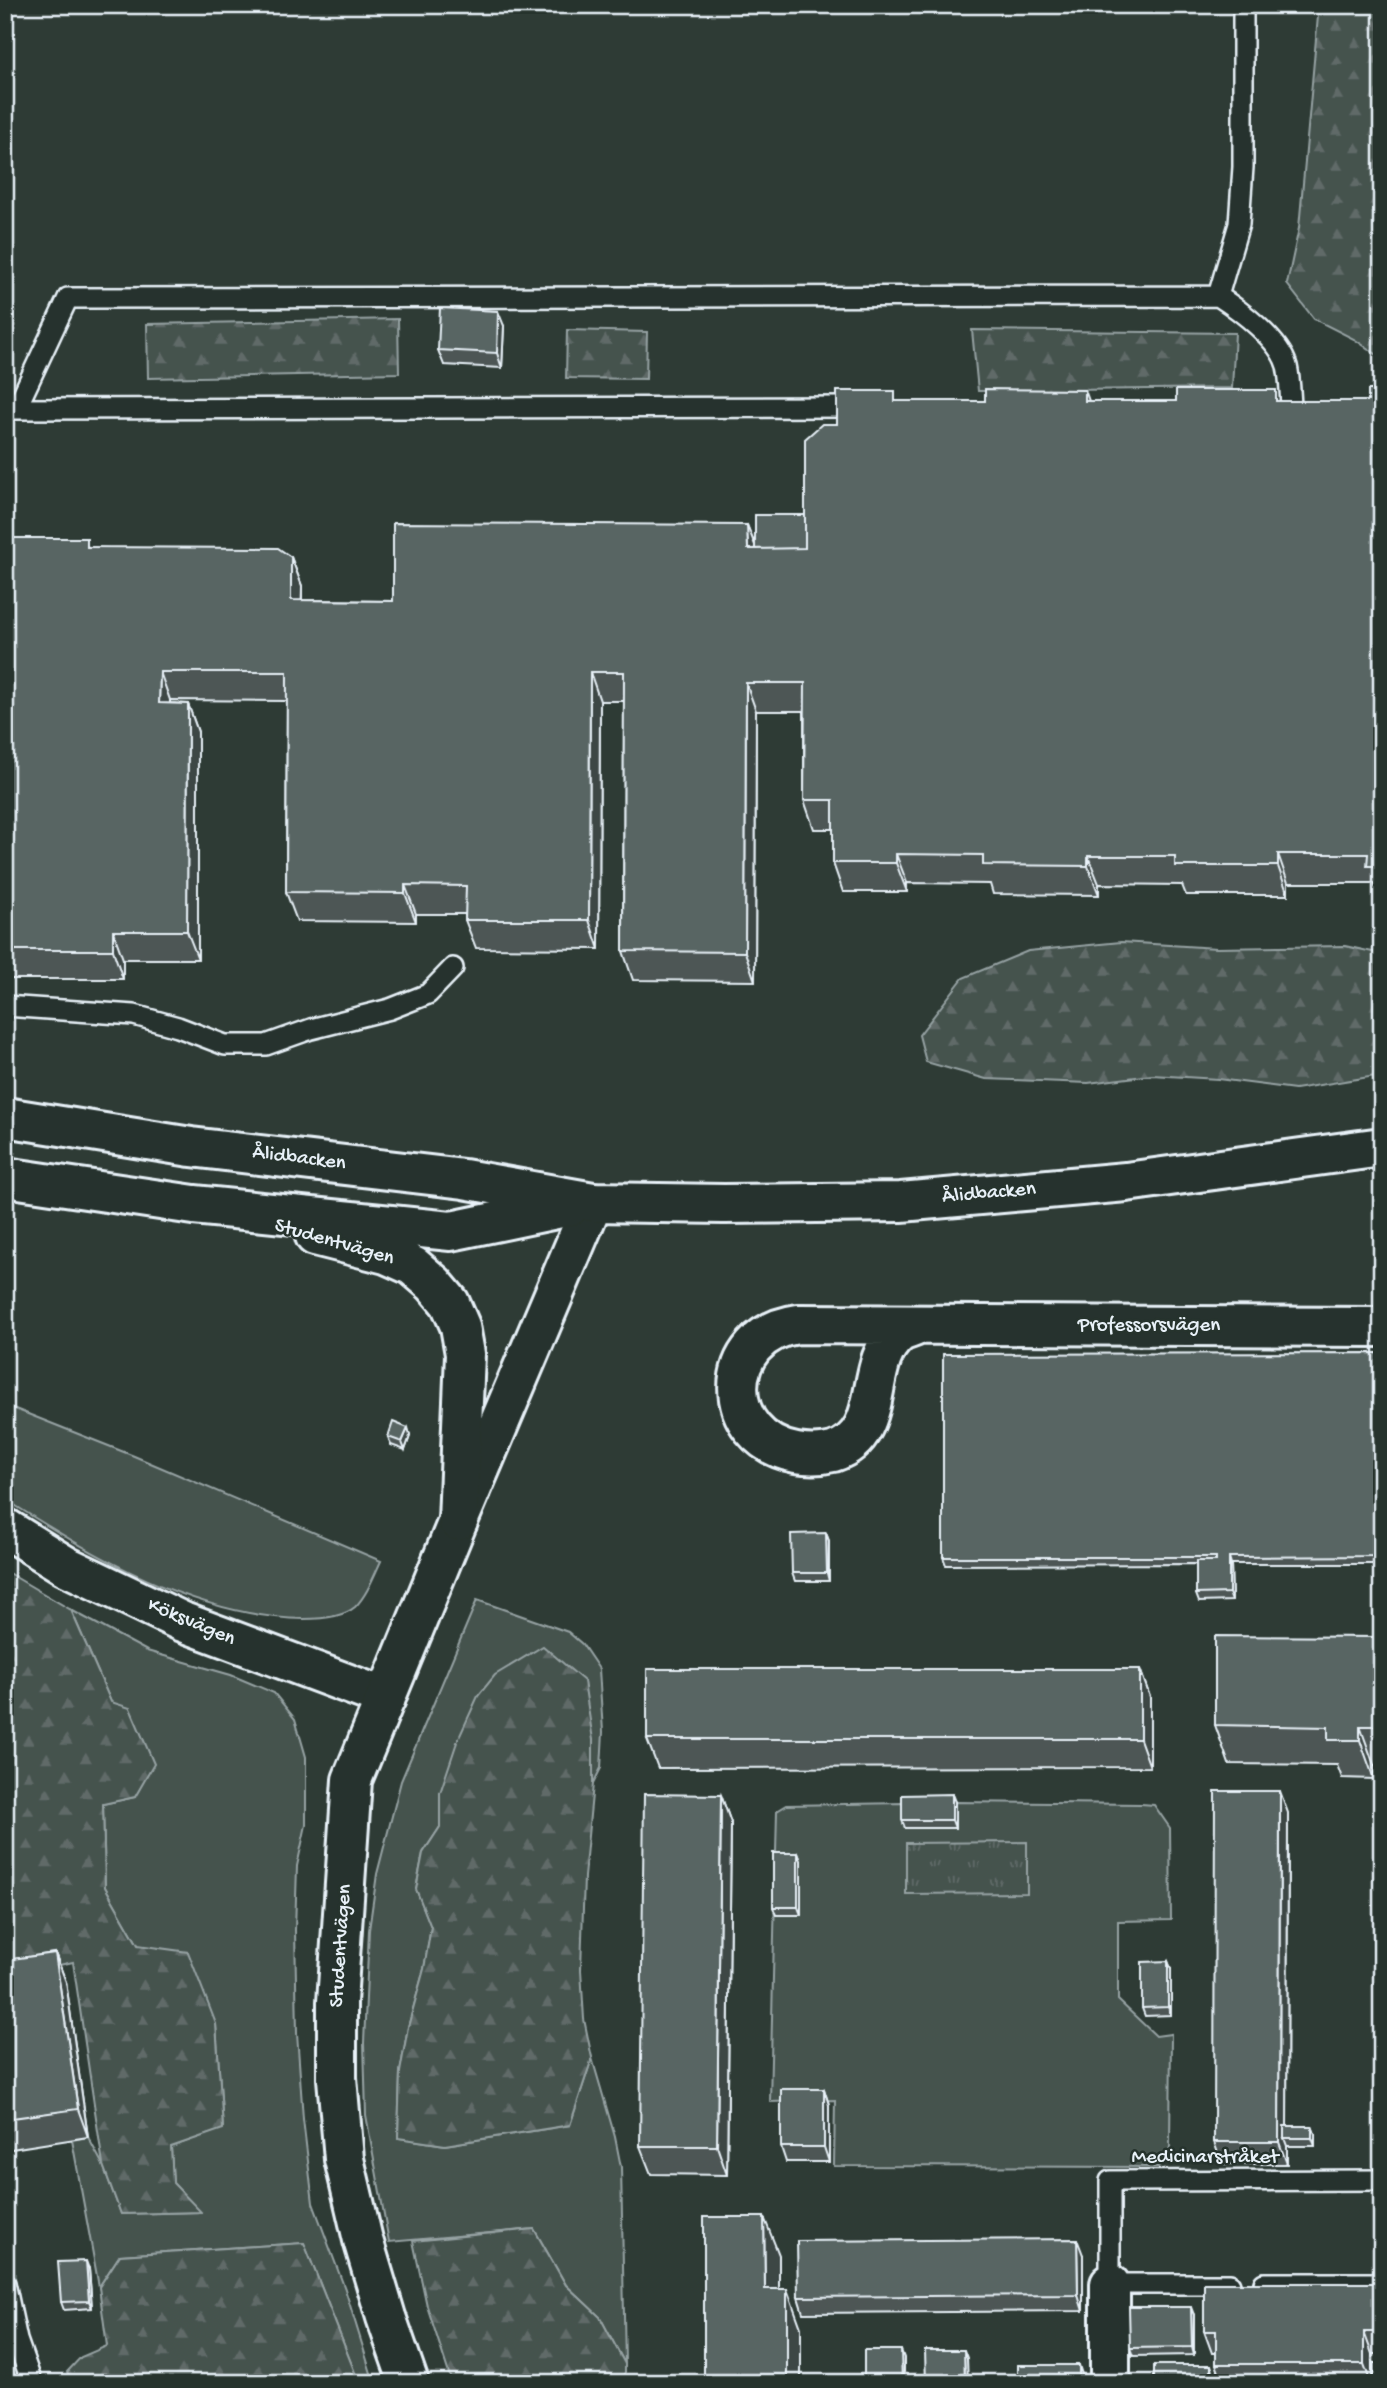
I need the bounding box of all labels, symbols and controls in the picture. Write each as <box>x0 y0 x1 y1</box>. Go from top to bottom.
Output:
street label: Ålidbacken <box>251 1139 347 1177</box>
street label: Ålidbacken <box>941 1175 1037 1211</box>
street label: Studentvägen <box>271 1214 397 1272</box>
street label: Professorsvägen <box>1077 1314 1220 1339</box>
street label: Köksvägen <box>143 1593 239 1653</box>
street label: Studentvägen <box>325 1883 359 2008</box>
street label: Medicinarstråket <box>1131 2146 1281 2171</box>

